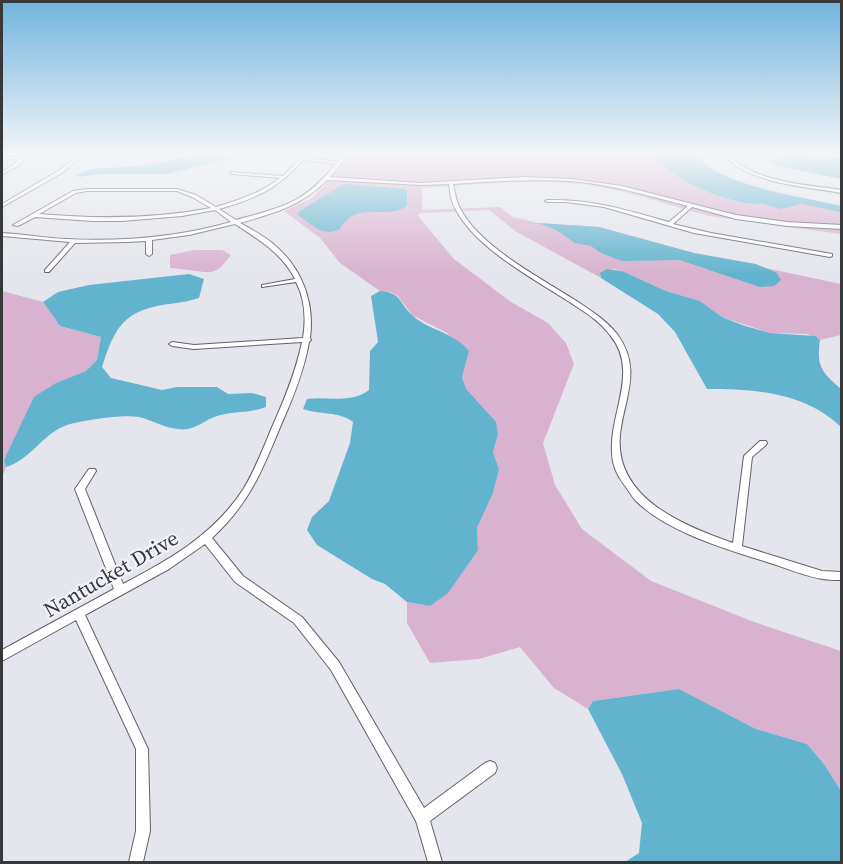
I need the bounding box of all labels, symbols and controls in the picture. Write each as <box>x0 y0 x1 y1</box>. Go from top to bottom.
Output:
street label: Nantucket Drive <box>38 523 184 624</box>

